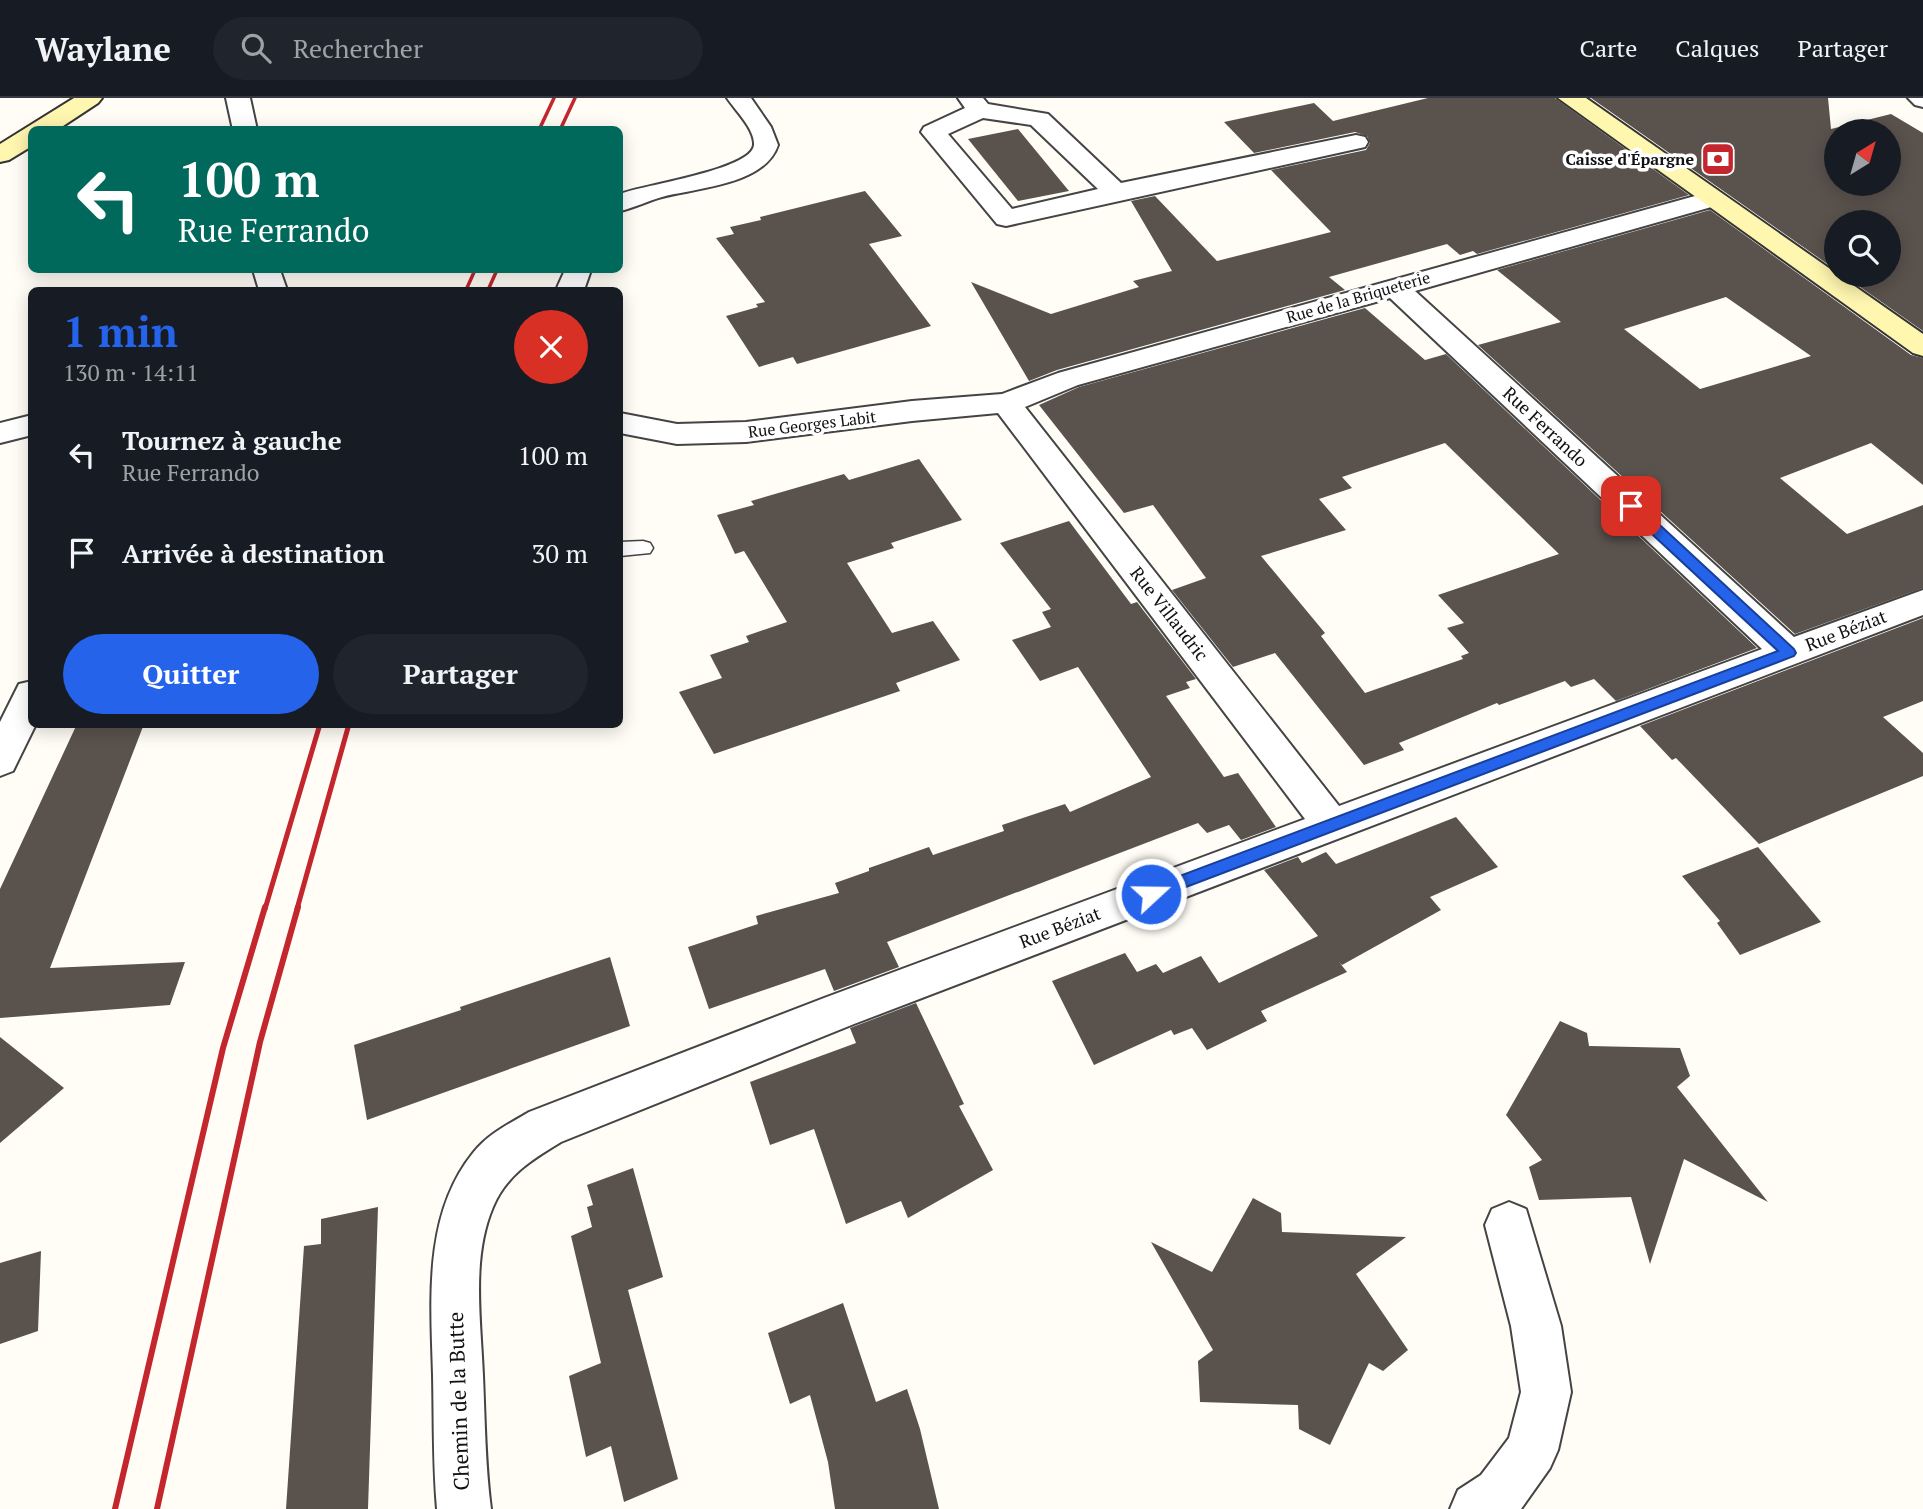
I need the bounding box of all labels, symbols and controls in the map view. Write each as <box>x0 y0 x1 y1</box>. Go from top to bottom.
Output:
search box <box>213 17 703 80</box>
text: Waylane <box>35 27 171 70</box>
icon: search <box>237 29 275 67</box>
text: Rechercher <box>293 31 423 65</box>
text: Carte <box>1579 32 1637 64</box>
text: Calques <box>1675 32 1759 64</box>
text: Partager <box>1797 32 1888 64</box>
north arrow <box>1824 119 1900 196</box>
map controls <box>1824 119 1901 287</box>
bank icon: Caisse d'Épargne <box>1699 140 1737 178</box>
text: 100 m <box>178 146 320 211</box>
place label: Caisse d'Épargne <box>1565 148 1694 170</box>
icon: left <box>63 154 154 245</box>
text: Rue Ferrando <box>178 209 369 251</box>
button: search <box>1824 210 1901 287</box>
street label: Rue de la Briqueterie <box>1283 266 1433 328</box>
text: 1 min <box>63 303 178 359</box>
button: close <box>514 310 588 384</box>
text: 130 m · 14:11 <box>63 357 198 388</box>
street label: Rue Ferrando <box>1498 381 1593 472</box>
street label: Rue Georges Labit <box>747 405 877 443</box>
text: Tournez à gauche <box>122 423 342 457</box>
icon: left <box>63 436 101 474</box>
text: 100 m <box>518 438 588 472</box>
text: Rue Ferrando <box>122 457 260 488</box>
pin <box>1601 476 1661 536</box>
icon: arrive <box>1612 487 1650 525</box>
icon: arrive <box>63 534 101 572</box>
text: Arrivée à destination <box>122 536 385 570</box>
text: 30 m <box>532 536 588 570</box>
street label: Rue Villaudric <box>1125 561 1214 665</box>
street label: Rue Béziat <box>1802 603 1890 657</box>
button: Quitter <box>63 634 319 714</box>
button: Partager <box>333 634 588 714</box>
position arrow <box>1114 857 1188 931</box>
street label: Rue Béziat <box>1016 900 1104 954</box>
street label: Chemin de la Butte <box>441 1311 475 1491</box>

